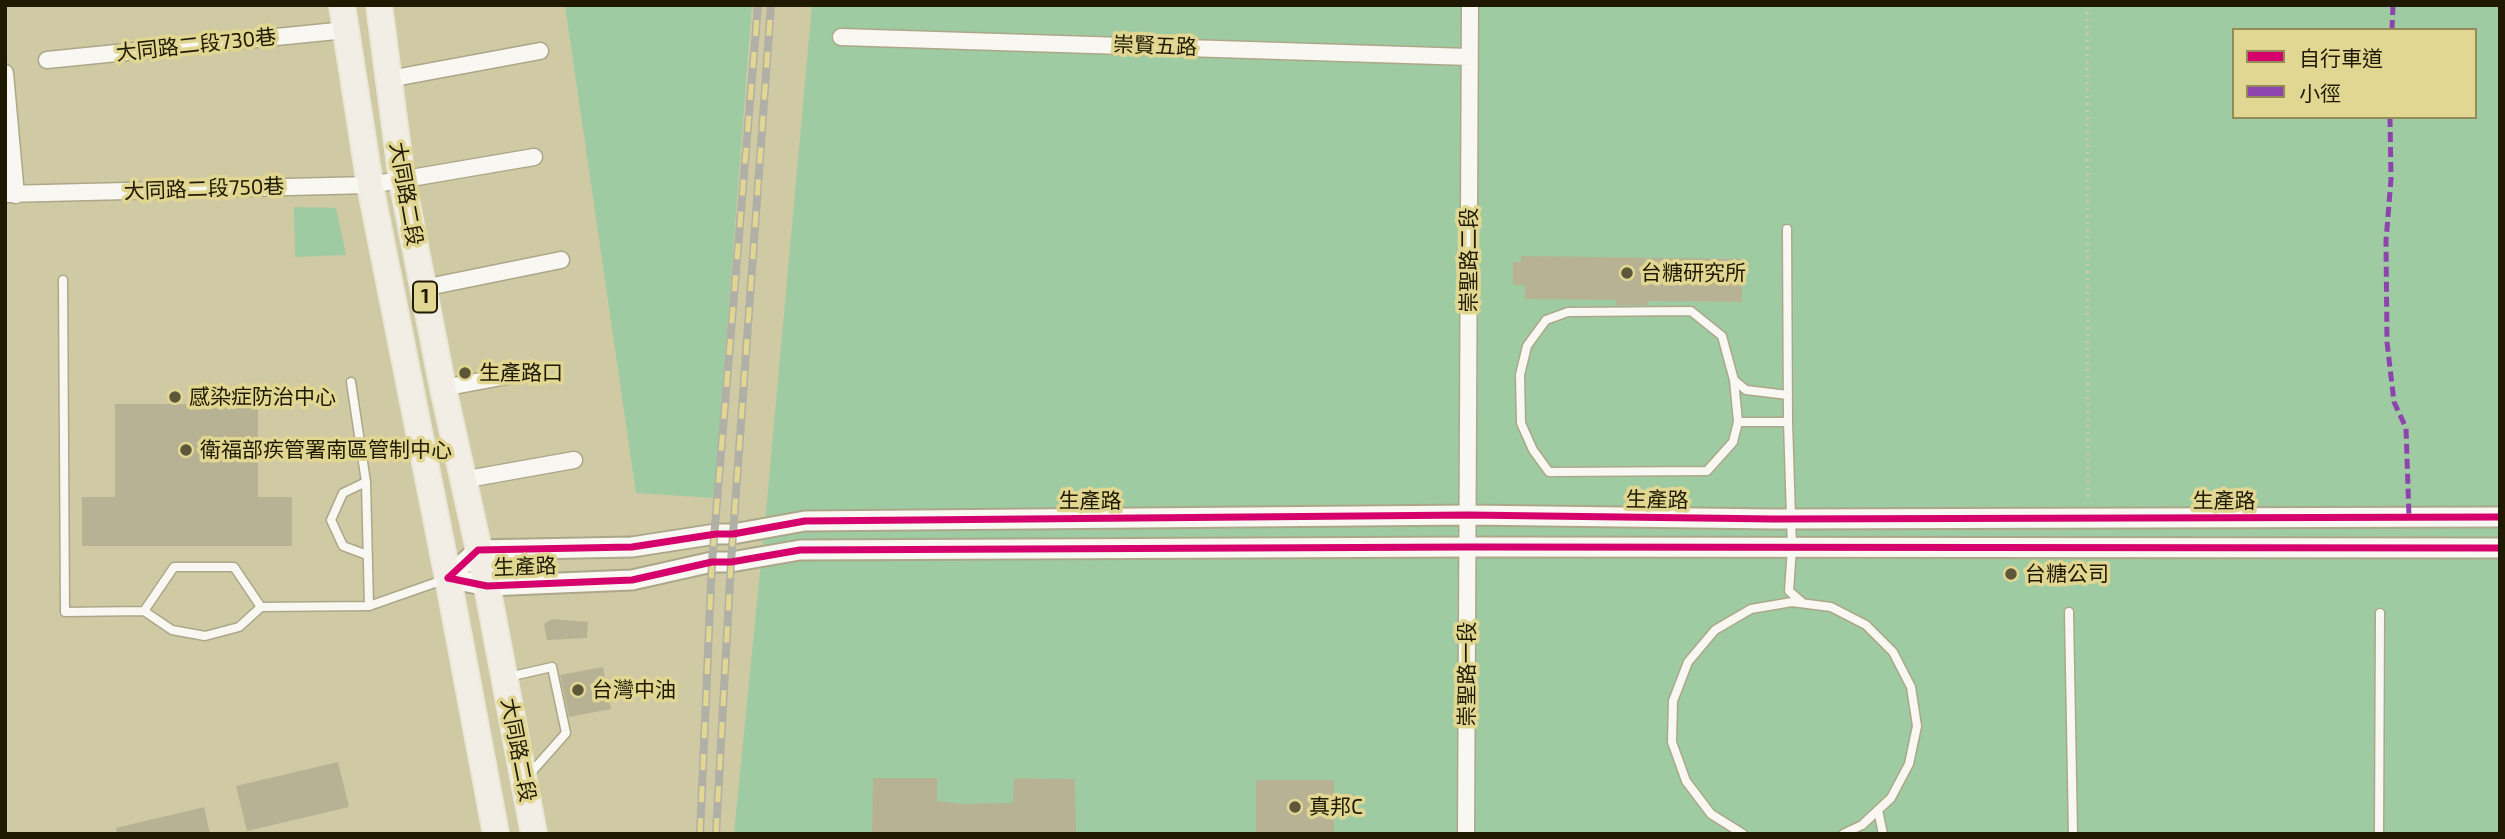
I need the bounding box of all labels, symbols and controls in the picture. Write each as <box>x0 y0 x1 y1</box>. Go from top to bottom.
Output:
street label: 大同路二段730巷 <box>115 24 277 66</box>
legend <box>2232 28 2477 119</box>
street label: 崇賢五路 <box>1113 32 1197 60</box>
text: 自行車道 <box>2299 45 2383 70</box>
text: 小徑 <box>2299 80 2341 105</box>
street label: 大同路二段 <box>384 140 428 248</box>
street label: 大同路二段750巷 <box>123 174 285 204</box>
street label: 崇聖路二段 <box>1456 208 1482 312</box>
place label: 台糖研究所 <box>1641 260 1746 286</box>
marker: 台糖研究所 <box>1619 265 1635 281</box>
road number: 1 <box>413 282 437 312</box>
place label: 生產路口 <box>479 360 563 386</box>
marker: 生產路口 <box>457 365 473 381</box>
place label: 感染症防治中心 <box>189 384 336 410</box>
marker: 感染症防治中心 <box>167 389 183 405</box>
place label: 衛福部疾管署南區管制中心 <box>200 437 452 463</box>
marker: 衛福部疾管署南區管制中心 <box>178 442 194 458</box>
street label: 生產路 <box>1625 487 1689 513</box>
street label: 生產路 <box>1059 488 1121 514</box>
street label: 生產路 <box>2193 488 2255 514</box>
street label: 生產路 <box>493 553 557 581</box>
place label: 台糖公司 <box>2025 561 2109 587</box>
marker: 台糖公司 <box>2003 566 2019 582</box>
street label: 崇聖路一段 <box>1454 622 1480 726</box>
place label: 台灣中油 <box>592 677 676 703</box>
marker: 台灣中油 <box>570 682 586 698</box>
street label: 大同路二段 <box>496 696 540 804</box>
place label: 真邦C <box>1309 794 1363 820</box>
marker: 真邦C <box>1287 799 1303 815</box>

